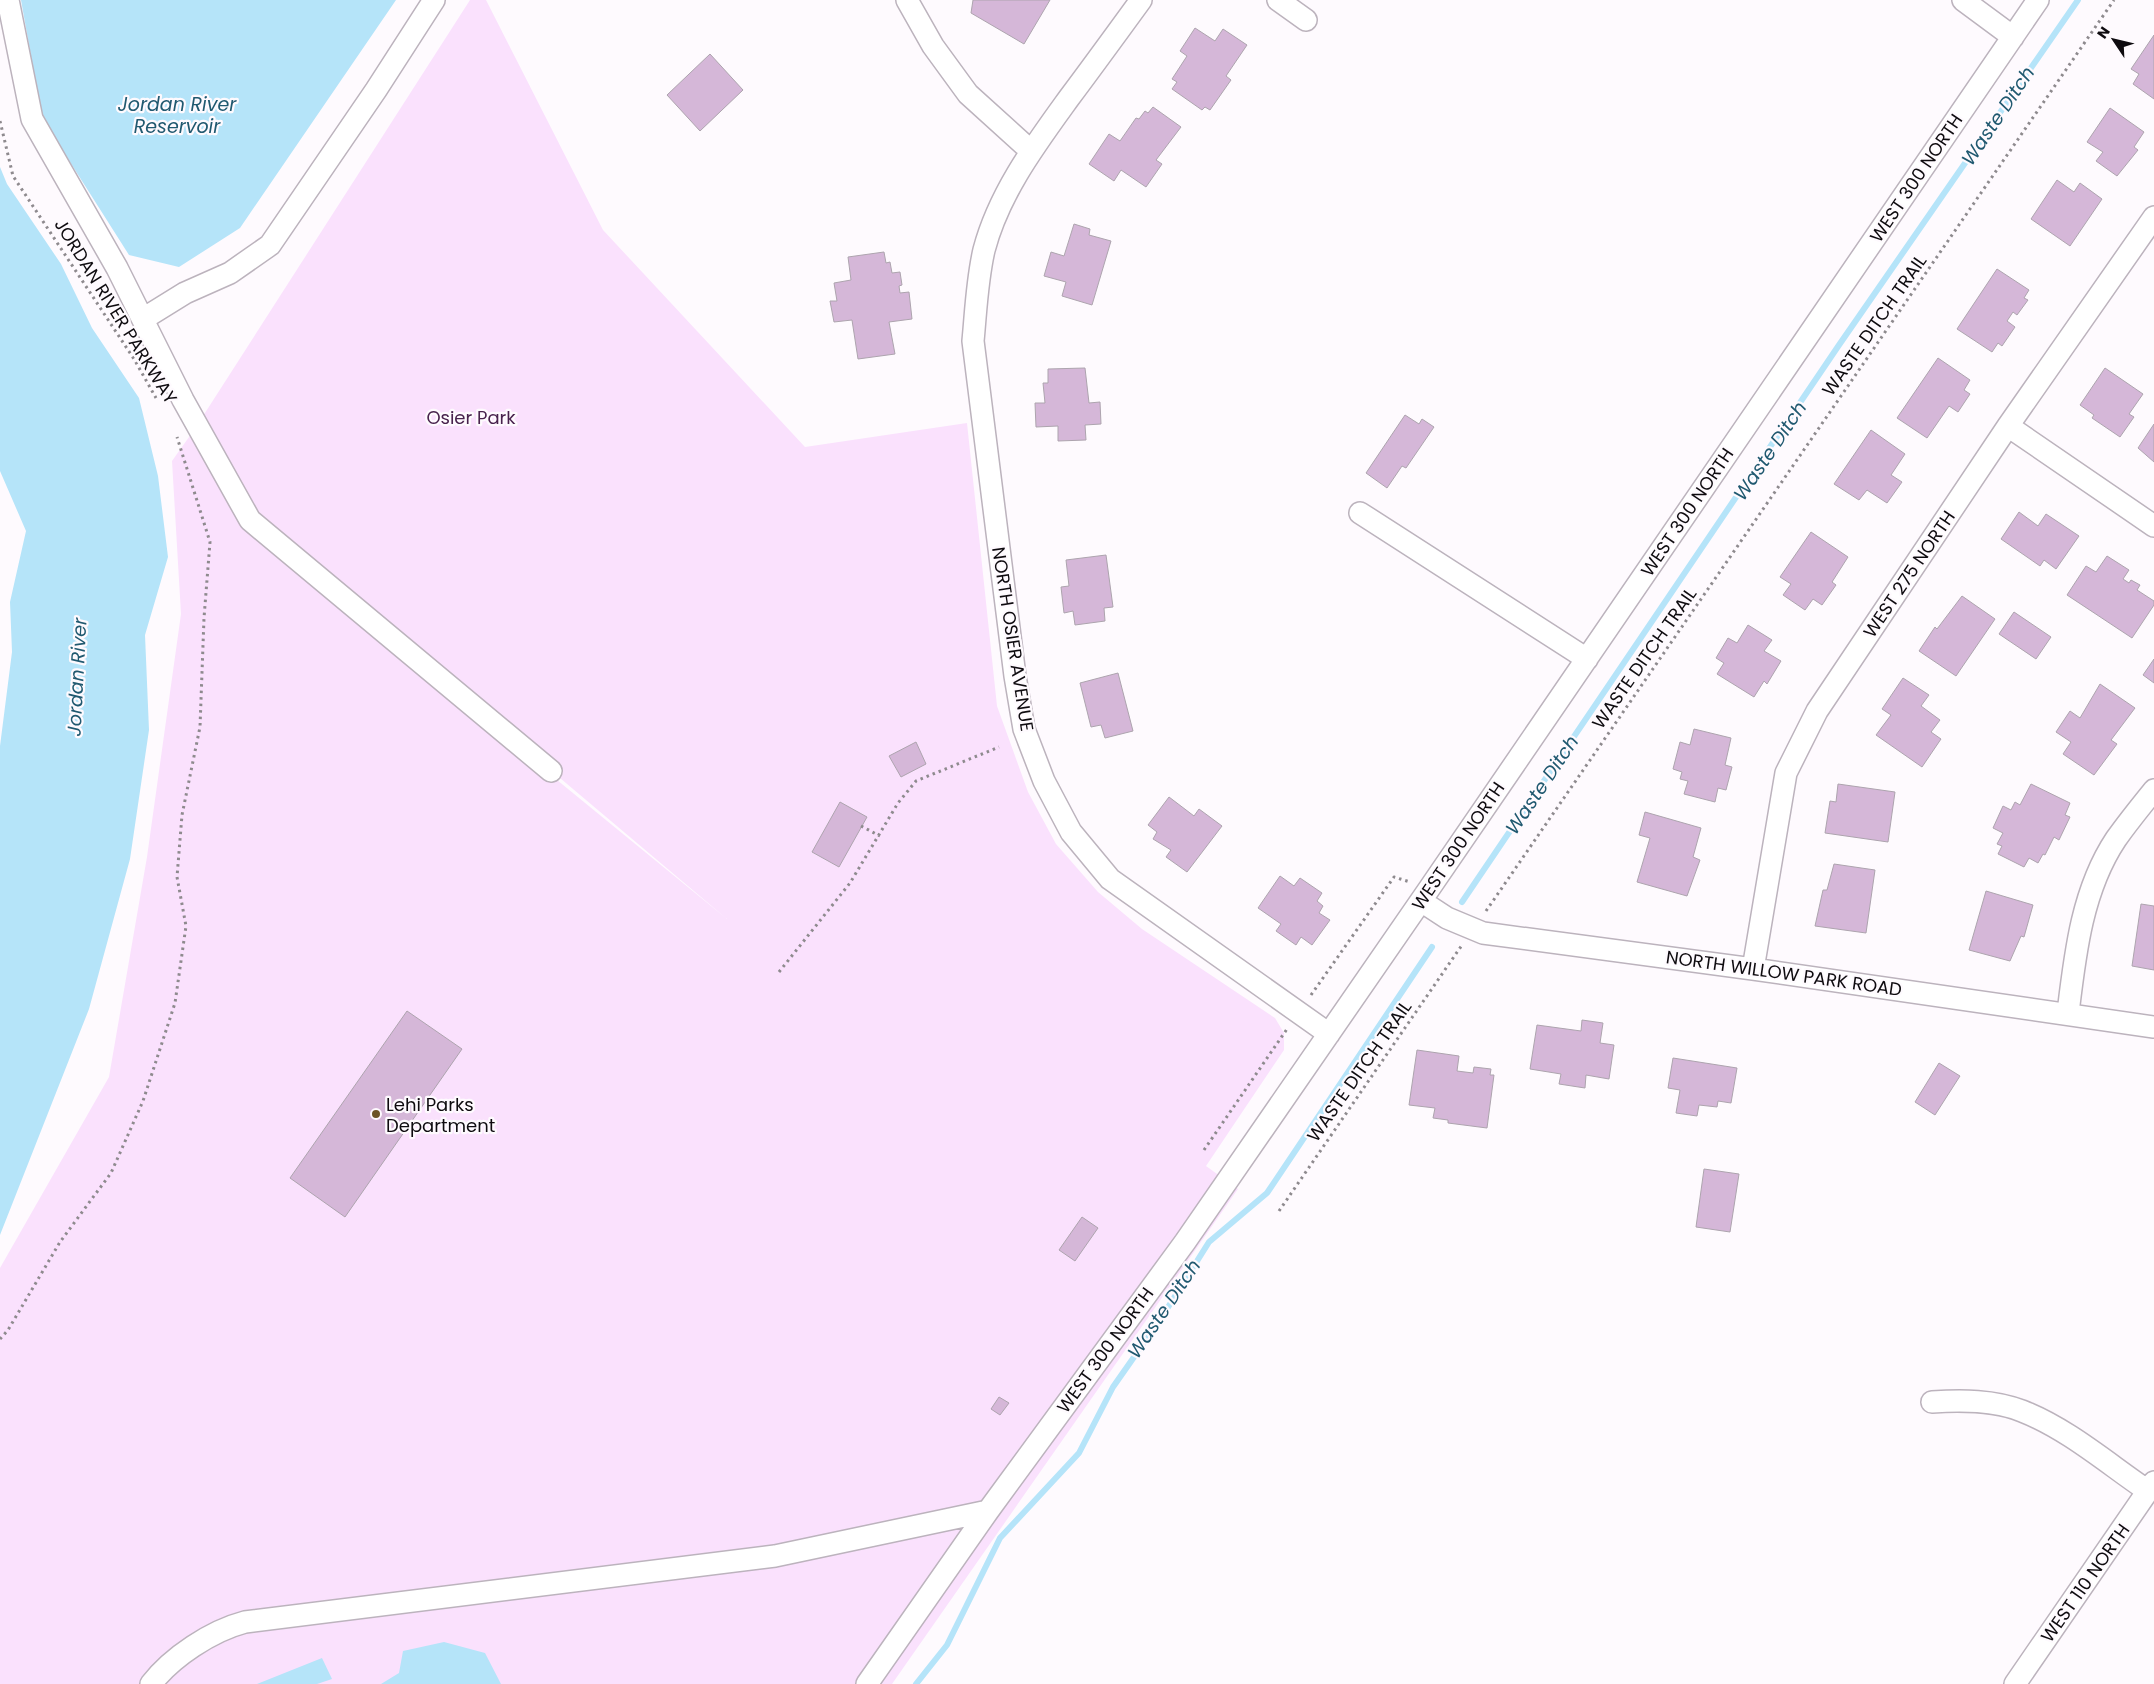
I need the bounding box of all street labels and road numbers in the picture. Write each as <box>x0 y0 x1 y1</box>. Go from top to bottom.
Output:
street label: WEST 300 NORTH <box>1864 109 1968 247</box>
street label: JORDAN RIVER PARKWAY <box>49 214 184 409</box>
street label: WASTE DITCH TRAIL <box>1816 249 1932 401</box>
street label: WEST 300 NORTH <box>1635 443 1739 581</box>
street label: WEST 275 NORTH <box>1857 506 1961 642</box>
street label: NORTH OSIER AVENUE <box>986 545 1040 733</box>
street label: WASTE DITCH TRAIL <box>1586 582 1702 734</box>
street label: WEST 300 NORTH <box>1406 777 1510 915</box>
street label: NORTH WILLOW PARK ROAD <box>1664 944 1904 1002</box>
street label: WASTE DITCH TRAIL <box>1301 995 1417 1147</box>
street label: WEST 300 NORTH <box>1051 1282 1159 1418</box>
street label: WEST 110 NORTH <box>2035 1519 2135 1647</box>

